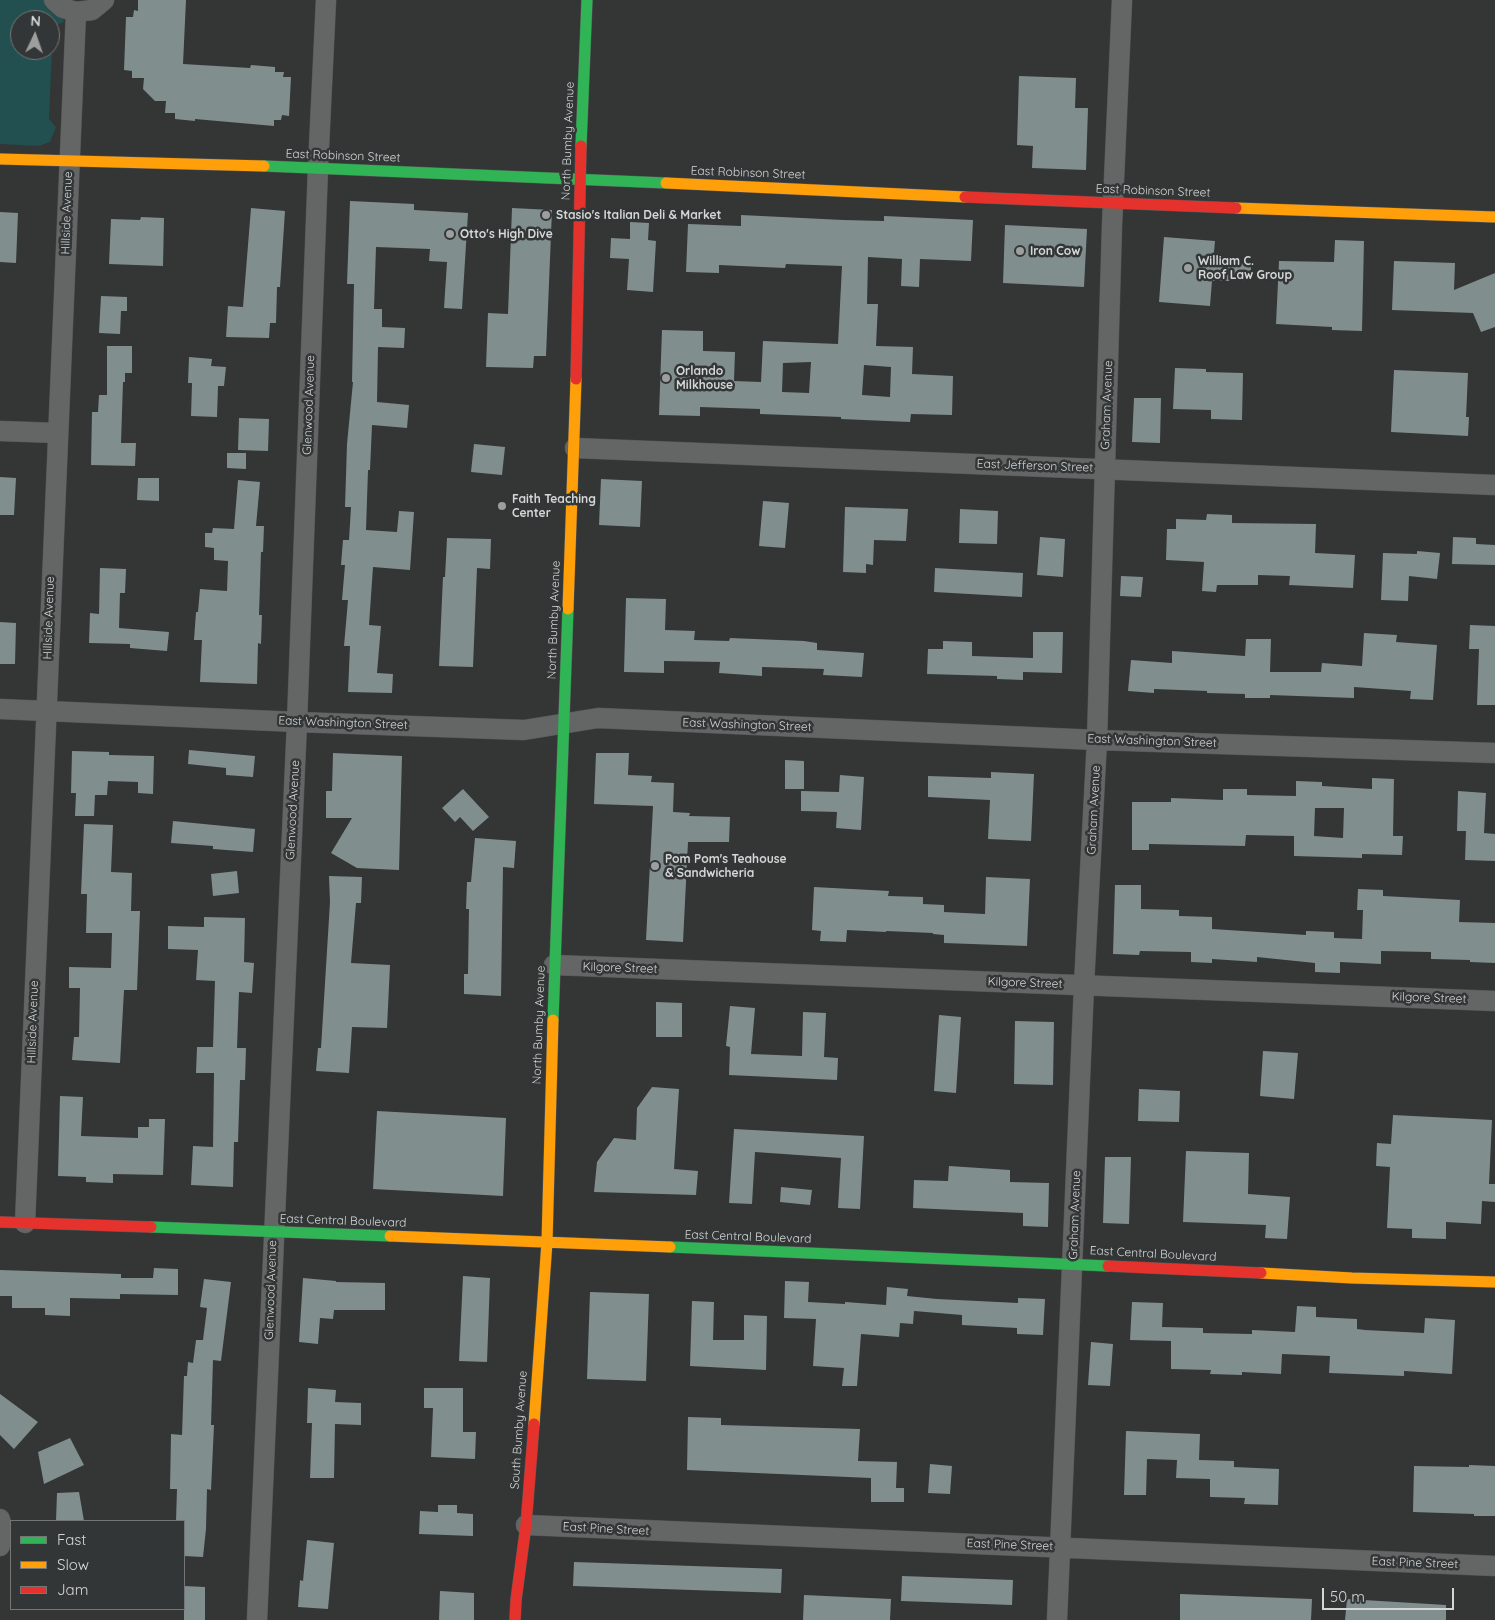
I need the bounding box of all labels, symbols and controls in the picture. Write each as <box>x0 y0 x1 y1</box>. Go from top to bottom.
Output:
north arrow <box>10 10 60 60</box>
text: N <box>30 12 41 30</box>
street label: North Bumby Avenue <box>559 81 577 201</box>
street label: East Robinson Street <box>285 147 401 165</box>
street label: East Robinson Street <box>690 164 806 182</box>
street label: Hillside Avenue <box>58 171 76 255</box>
street label: East Robinson Street <box>1095 182 1211 200</box>
place label: Stasio's Italian Deli & Market <box>556 208 721 222</box>
marker: Stasio's Italian Deli & Market <box>540 209 552 221</box>
place label: Otto's High Dive <box>460 227 553 241</box>
marker: Otto's High Dive <box>444 228 456 240</box>
place label: Iron Cow <box>1030 244 1080 258</box>
marker: Iron Cow <box>1014 245 1026 257</box>
place label: William C. Roof Law Group <box>1198 254 1292 282</box>
marker: William C. Roof Law Group <box>1182 262 1194 274</box>
street label: Glenwood Avenue <box>300 355 318 455</box>
street label: Graham Avenue <box>1098 360 1116 450</box>
place label: Orlando Milkhouse <box>676 364 733 392</box>
marker: Orlando Milkhouse <box>660 372 672 384</box>
street label: East Jefferson Street <box>976 457 1094 475</box>
place label: Faith Teaching Center <box>512 492 596 520</box>
marker: Faith Teaching Center <box>496 500 508 512</box>
street label: North Bumby Avenue <box>545 560 563 680</box>
street label: Hillside Avenue <box>40 576 58 660</box>
street label: East Washington Street <box>278 714 408 732</box>
street label: East Washington Street <box>682 716 812 734</box>
street label: East Washington Street <box>1087 732 1217 750</box>
street label: Glenwood Avenue <box>283 760 303 860</box>
street label: Graham Avenue <box>1084 765 1104 855</box>
place label: Pom Pom's Teahouse & Sandwicheria <box>665 852 787 880</box>
marker: Pom Pom's Teahouse & Sandwicheria <box>649 860 661 872</box>
street label: Kilgore Street <box>582 959 658 977</box>
street label: North Bumby Avenue <box>530 965 548 1085</box>
street label: Kilgore Street <box>987 974 1063 992</box>
street label: Hillside Avenue <box>24 980 42 1064</box>
street label: Kilgore Street <box>1391 989 1467 1007</box>
street label: Graham Avenue <box>1066 1170 1084 1260</box>
street label: East Central Boulevard <box>279 1212 407 1230</box>
street label: East Central Boulevard <box>684 1228 812 1246</box>
street label: Glenwood Avenue <box>262 1240 280 1340</box>
street label: East Central Boulevard <box>1089 1243 1217 1265</box>
street label: South Bumby Avenue <box>508 1370 530 1490</box>
legend <box>10 1520 185 1610</box>
street label: East Pine Street <box>562 1520 650 1538</box>
text: Fast <box>57 1530 86 1549</box>
street label: East Pine Street <box>966 1536 1054 1554</box>
street label: East Pine Street <box>1371 1554 1459 1572</box>
text: Slow <box>57 1555 89 1574</box>
scale bar <box>1325 1578 1458 1610</box>
text: Jam <box>57 1580 88 1599</box>
text: 50 m <box>1330 1587 1365 1606</box>

